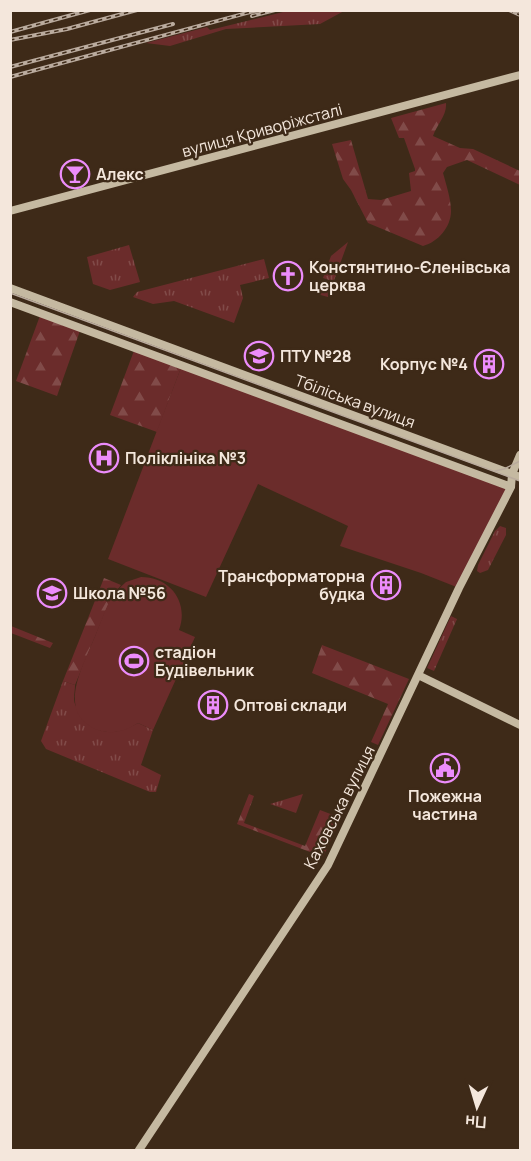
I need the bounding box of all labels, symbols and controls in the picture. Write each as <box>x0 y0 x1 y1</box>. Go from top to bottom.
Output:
street label: вулиця Криворіжсталі <box>179 98 345 162</box>
bar icon: Алекс <box>59 158 91 190</box>
place label: Алекс <box>96 163 144 185</box>
place label: Констянтино-Єленівська церква <box>309 256 511 296</box>
church icon: Констянтино-Єленівська церква <box>272 260 304 292</box>
school or university icon: ПТУ №28 <box>243 340 275 372</box>
place label: ПТУ №28 <box>280 345 351 367</box>
building icon: Корпус №4 <box>473 348 505 380</box>
place label: Корпус №4 <box>380 353 468 375</box>
street label: Тбіліська вулиця <box>292 369 418 433</box>
hospital icon: Поліклініка №3 <box>88 442 120 474</box>
place label: Поліклініка №3 <box>125 447 246 469</box>
place label: Трансформаторна будка <box>218 565 365 605</box>
building icon: Трансформаторна будка <box>370 569 402 601</box>
school or university icon: Школа №56 <box>36 577 68 609</box>
place label: Школа №56 <box>73 582 166 604</box>
place label: стадіон Будівельник <box>155 641 254 681</box>
sports icon: стадіон Будівельник <box>118 645 150 677</box>
building icon: Оптові склади <box>197 689 229 721</box>
place label: Оптові склади <box>234 694 347 716</box>
street label: Каховська вулиця <box>298 742 380 872</box>
public building icon: Пожежна частина <box>429 752 461 784</box>
place label: Пожежна частина <box>408 785 482 825</box>
north arrow <box>447 1077 507 1137</box>
text: Пн <box>464 1110 487 1134</box>

